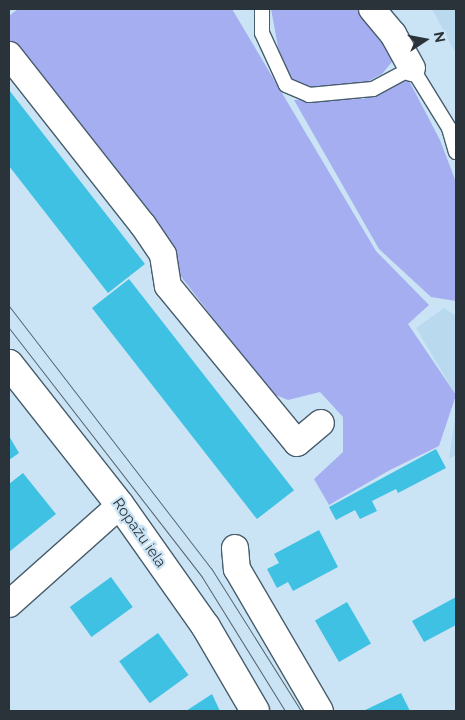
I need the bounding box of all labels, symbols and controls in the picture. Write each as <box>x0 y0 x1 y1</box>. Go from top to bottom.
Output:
north arrow <box>400 15 450 65</box>
text: N <box>431 30 449 44</box>
street label: Ropažu iela <box>109 495 169 571</box>

